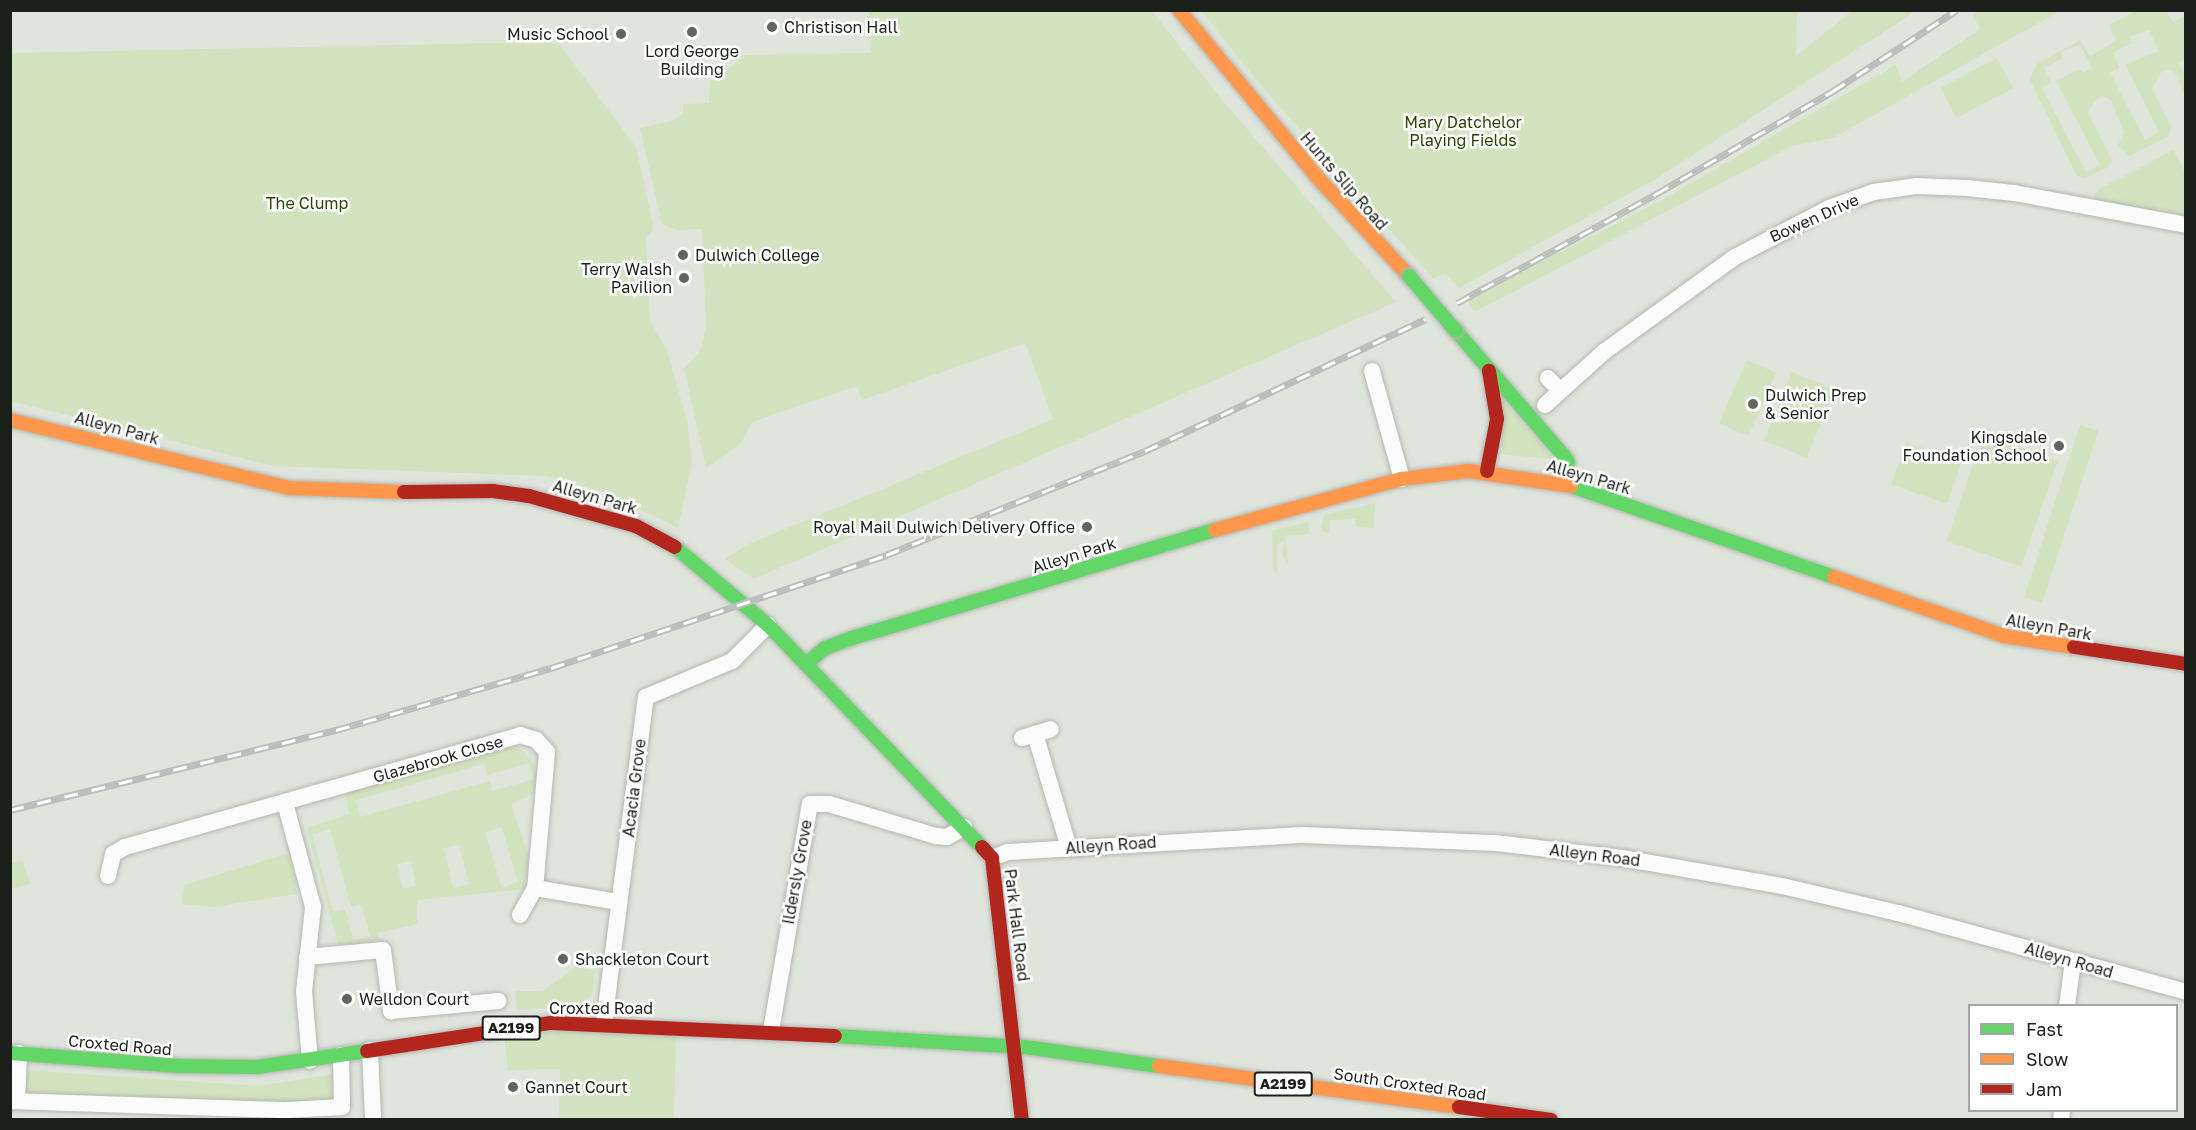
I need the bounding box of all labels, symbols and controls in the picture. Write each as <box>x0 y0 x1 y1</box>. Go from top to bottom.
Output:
place label: Christison Hall <box>784 17 898 37</box>
marker: Christison Hall <box>765 20 779 34</box>
place label: Music School <box>507 24 609 44</box>
marker: Lord George Building <box>685 25 699 39</box>
marker: Music School <box>614 27 628 41</box>
place label: Lord George Building <box>645 41 739 79</box>
park label: Mary Datchelor Playing Fields <box>1404 112 1522 150</box>
street label: Hunts Slip Road <box>1296 128 1392 234</box>
street label: Bowen Drive <box>1766 190 1862 246</box>
park label: The Clump <box>266 193 348 213</box>
place label: Dulwich College <box>695 245 820 265</box>
marker: Dulwich College <box>676 248 690 262</box>
place label: Terry Walsh Pavilion <box>581 259 672 297</box>
marker: Terry Walsh Pavilion <box>677 271 691 285</box>
place label: Dulwich Prep & Senior <box>1765 385 1866 423</box>
marker: Dulwich Prep & Senior <box>1746 397 1760 411</box>
street label: Alleyn Park <box>73 407 161 449</box>
place label: Kingsdale Foundation School <box>1903 427 2047 465</box>
marker: Kingsdale Foundation School <box>2052 439 2066 453</box>
street label: Alleyn Park <box>1545 456 1633 498</box>
street label: Alleyn Park <box>551 476 639 518</box>
place label: Royal Mail Dulwich Delivery Office <box>813 517 1075 537</box>
marker: Royal Mail Dulwich Delivery Office <box>1080 520 1094 534</box>
street label: Alleyn Park <box>1030 533 1118 577</box>
street label: Alleyn Park <box>2005 610 2093 644</box>
street label: Glazebrook Close <box>371 731 505 787</box>
street label: Acacia Grove <box>618 738 650 838</box>
street label: Ildersly Grove <box>778 818 816 926</box>
street label: Alleyn Road <box>1065 832 1157 858</box>
street label: Alleyn Road <box>1548 840 1642 870</box>
street label: Park Hall Road <box>1001 868 1033 982</box>
street label: Alleyn Road <box>2022 938 2116 982</box>
place label: Shackleton Court <box>575 949 709 969</box>
marker: Shackleton Court <box>556 952 570 966</box>
place label: Welldon Court <box>359 989 469 1009</box>
marker: Welldon Court <box>340 992 354 1006</box>
street label: Croxted Road <box>549 998 653 1018</box>
legend <box>1968 1004 2178 1112</box>
road number: A2199 <box>481 1016 541 1040</box>
text: Fast <box>2026 1018 2063 1040</box>
street label: Croxted Road <box>67 1031 173 1059</box>
text: Slow <box>2026 1048 2068 1070</box>
street label: South Croxted Road <box>1332 1064 1488 1104</box>
road number: A2199 <box>1253 1072 1313 1096</box>
place label: Gannet Court <box>525 1077 628 1097</box>
text: Jam <box>2026 1078 2062 1100</box>
marker: Gannet Court <box>506 1080 520 1094</box>

